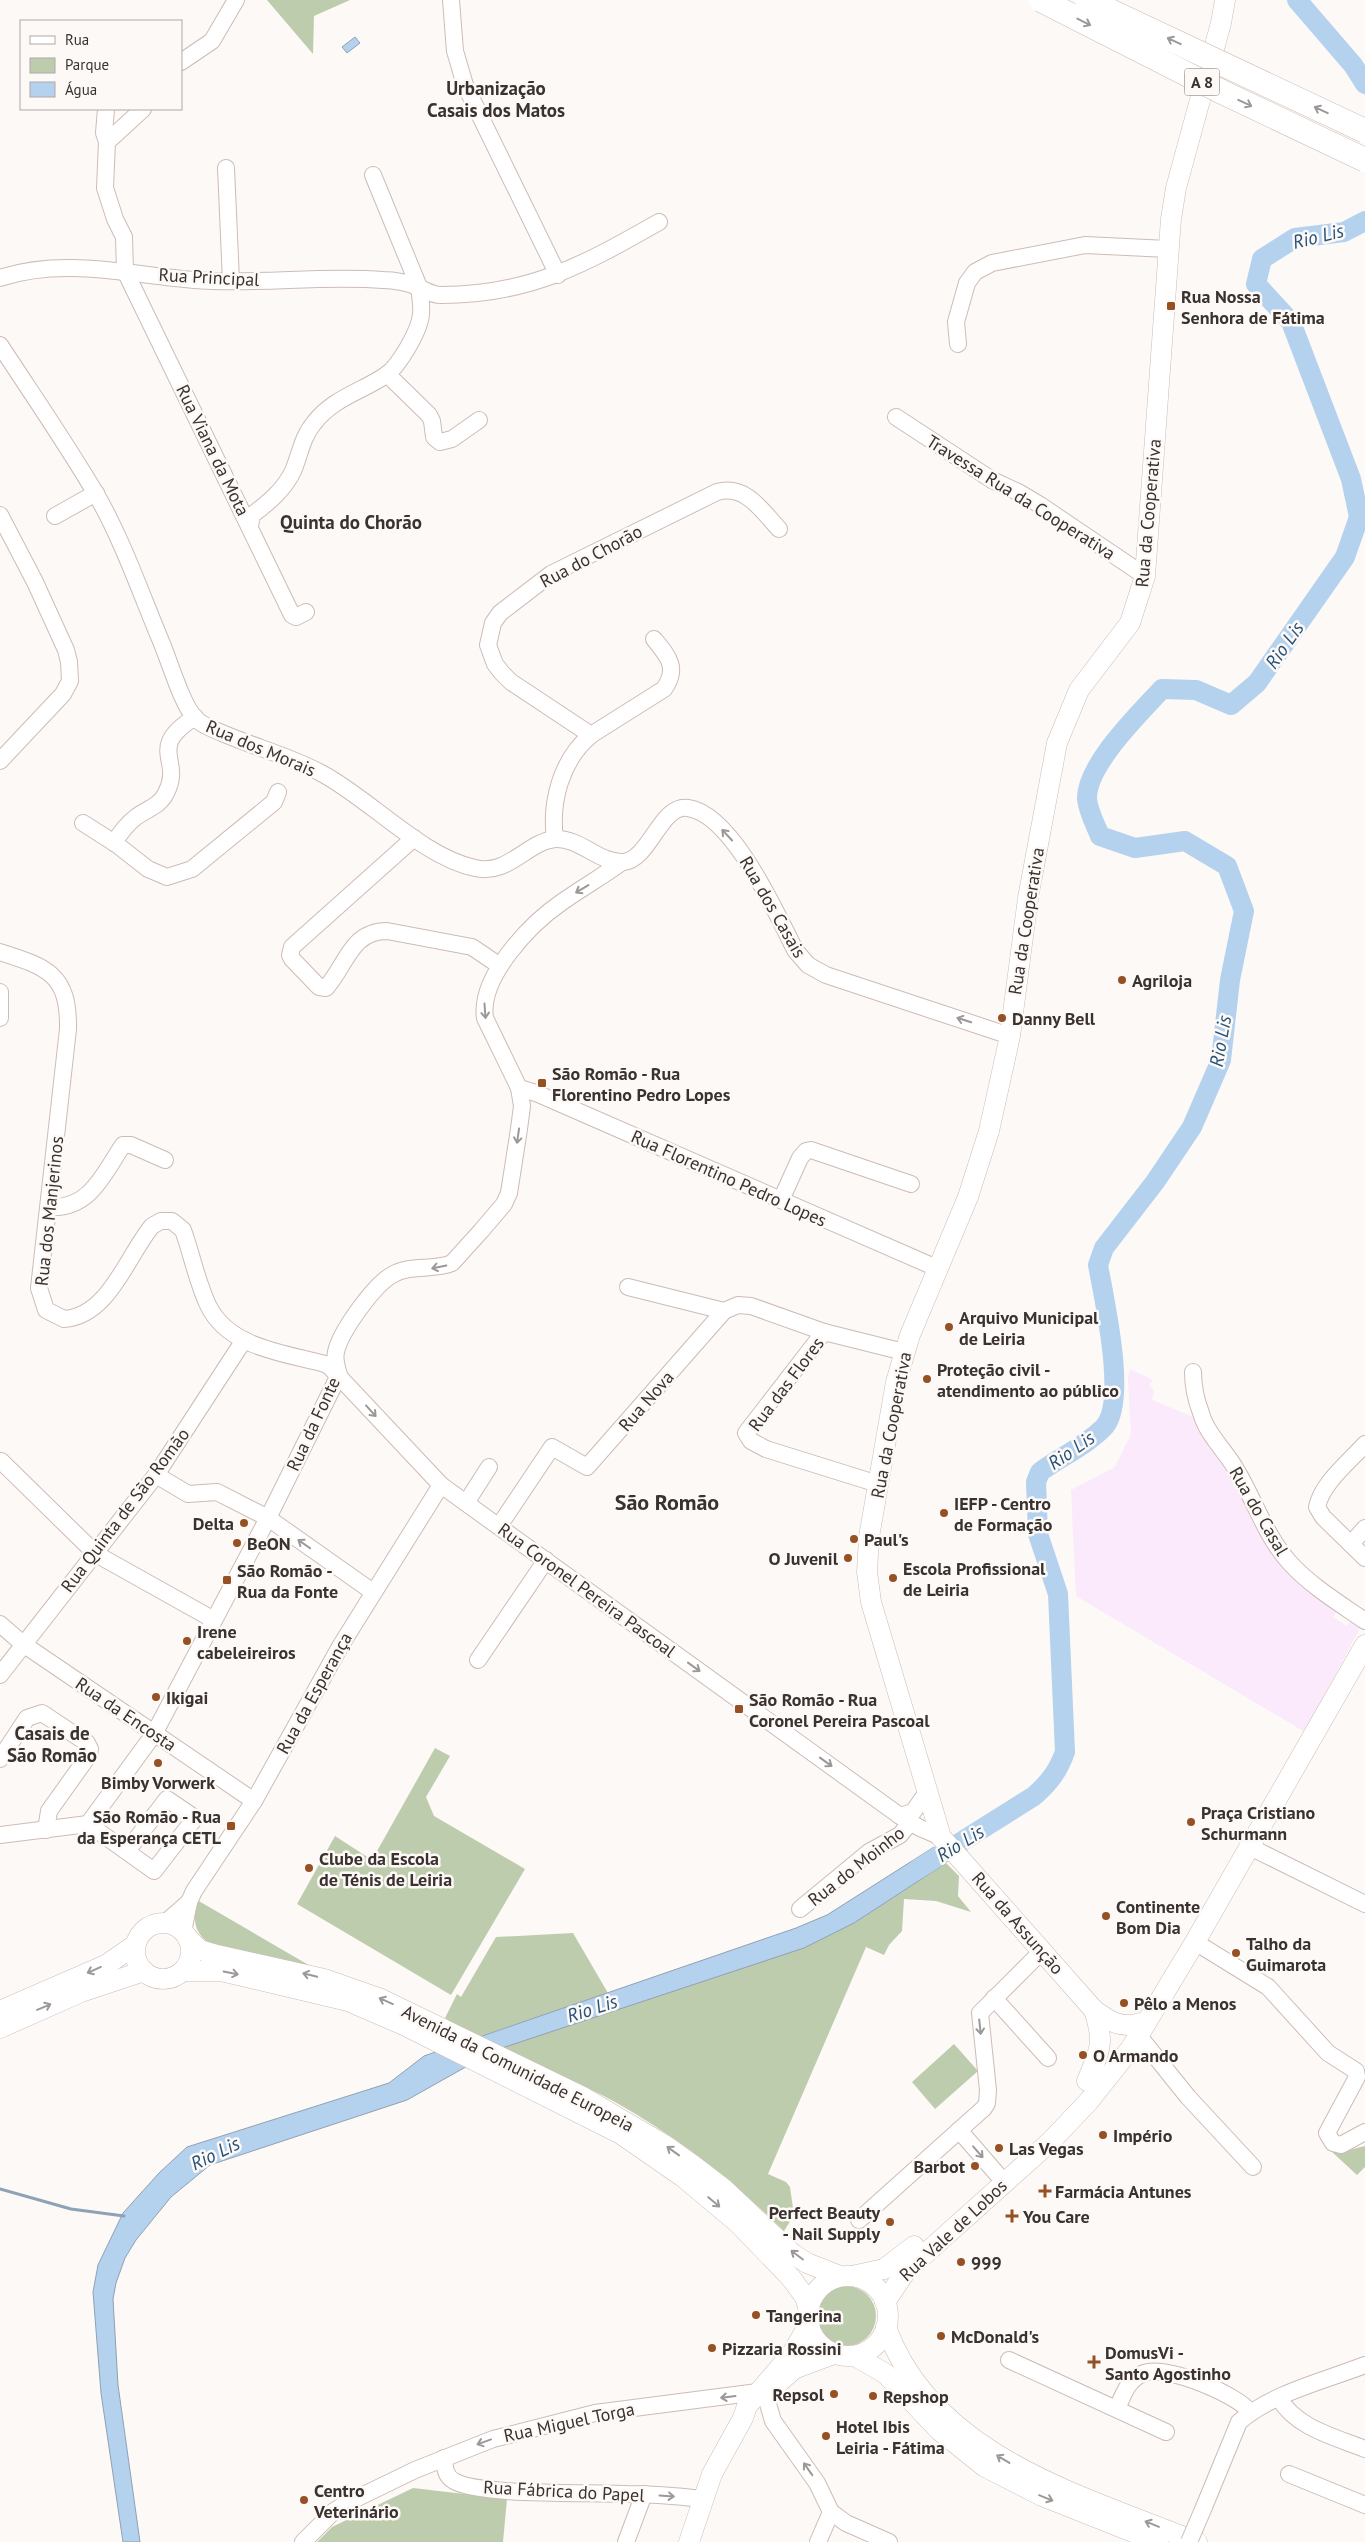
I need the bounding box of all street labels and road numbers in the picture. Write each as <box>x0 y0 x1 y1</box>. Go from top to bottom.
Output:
road number: A 8 <box>1184 68 1220 95</box>
street label: Rua Principal <box>158 263 261 291</box>
street label: Rua Viana da Mota <box>171 381 255 519</box>
street label: Travessa Rua da Cooperativa <box>922 429 1120 565</box>
street label: Rua da Cooperativa <box>1130 438 1166 588</box>
street label: Rua do Chorão <box>536 519 646 593</box>
street label: Rua dos Morais <box>203 715 319 781</box>
street label: Rua da Cooperativa <box>1003 846 1049 996</box>
street label: Rua dos Casais <box>735 852 811 962</box>
street label: Rua Florentino Pedro Lopes <box>628 1124 830 1232</box>
street label: Rua dos Manjerinos <box>30 1135 68 1287</box>
street label: Rua das Flores <box>743 1332 829 1436</box>
street label: Rua da Cooperativa <box>866 1350 916 1500</box>
street label: Rua Nova <box>613 1366 679 1436</box>
street label: Rua da Fonte <box>281 1373 345 1475</box>
street label: Rua Quinta de São Romão <box>56 1423 194 1597</box>
street label: Rua do Casal <box>1224 1462 1294 1560</box>
street label: Rua Coronel Pereira Pascoal <box>494 1518 681 1663</box>
street label: Rua da Esperança <box>271 1628 357 1758</box>
street label: Rua da Encosta <box>71 1672 181 1756</box>
street label: Rua do Moinho <box>803 1821 909 1911</box>
street label: Rua da Assunção <box>967 1867 1069 1979</box>
street label: Avenida da Comunidade Europeia <box>398 1999 638 2137</box>
street label: Rua Vale de Lobos <box>894 2174 1012 2286</box>
street label: Rua Miguel Torga <box>502 2397 636 2447</box>
street label: Rua Fábrica do Papel <box>483 2475 646 2507</box>

